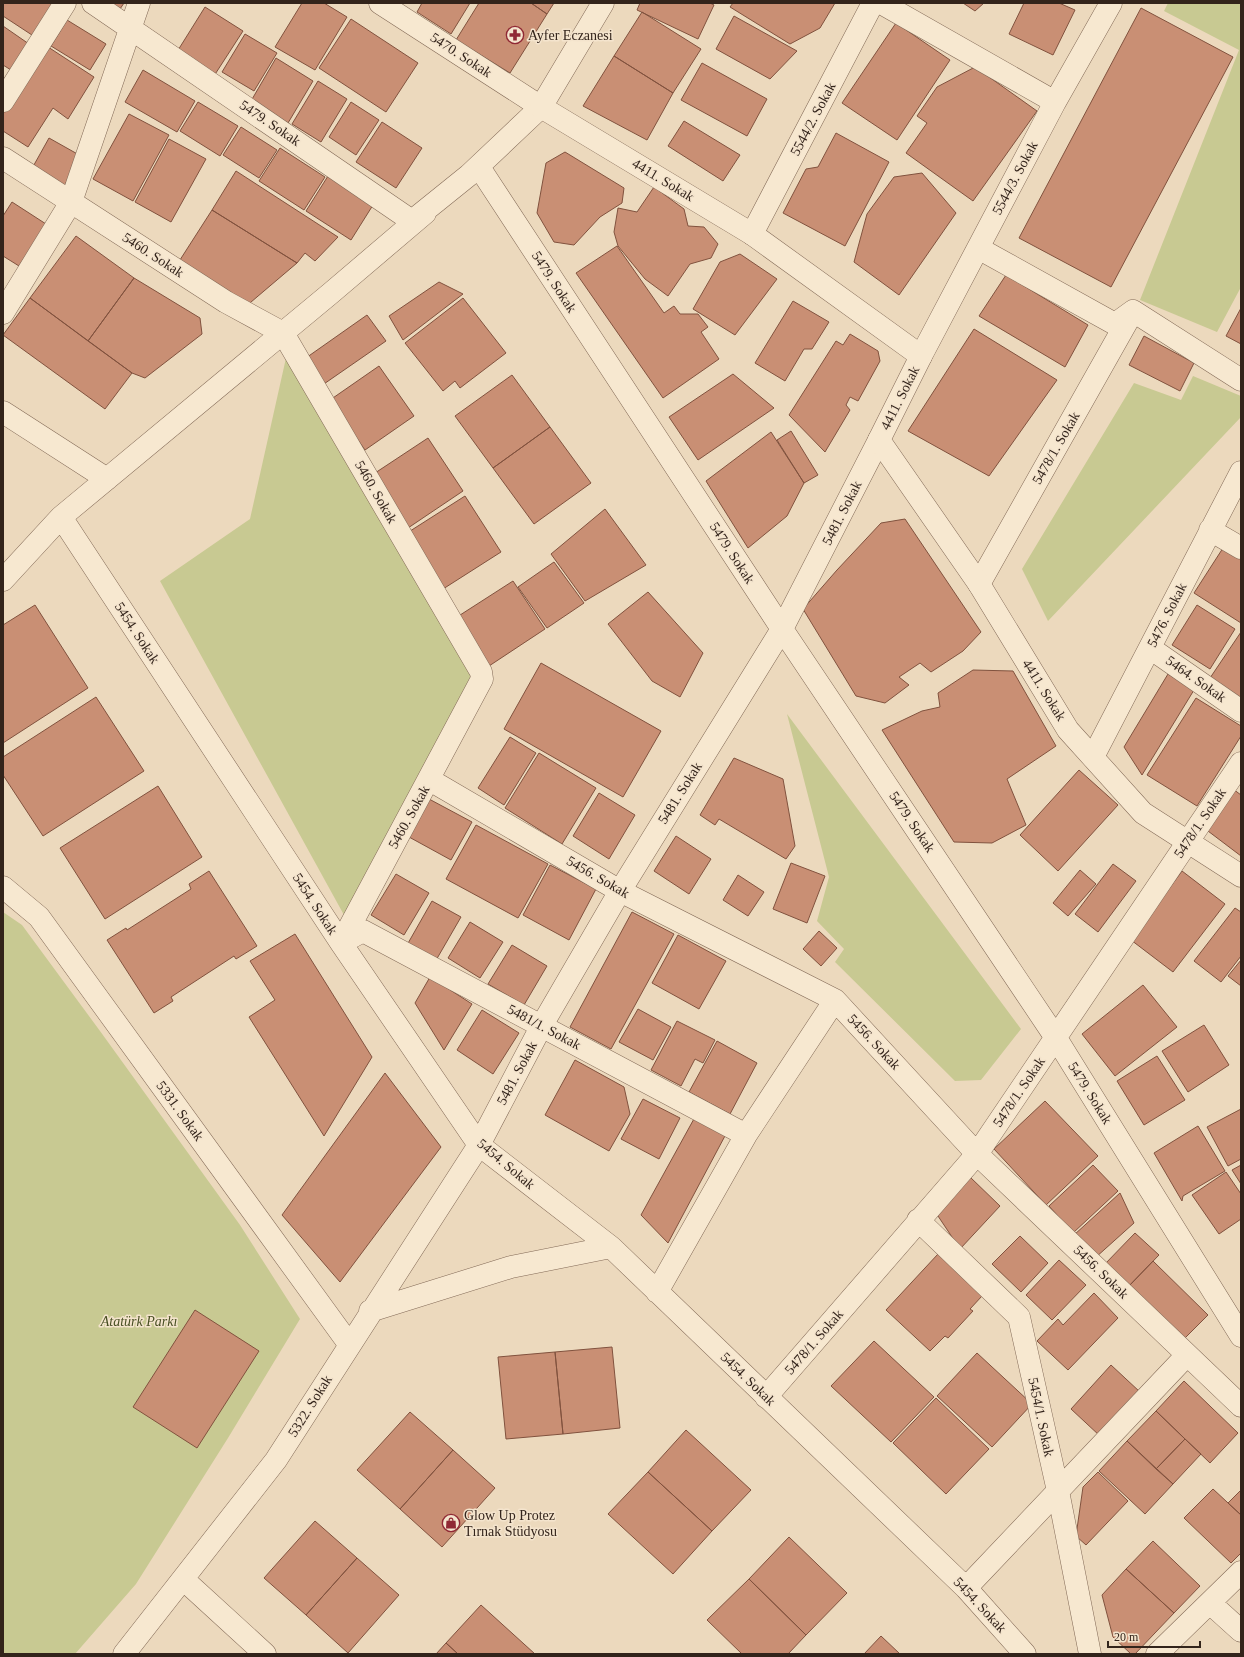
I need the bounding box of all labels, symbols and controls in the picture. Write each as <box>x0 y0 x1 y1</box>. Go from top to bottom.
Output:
pharmacy icon: Ayfer Eczanesi <box>505 25 525 45</box>
place label: Ayfer Eczanesi <box>528 28 613 43</box>
street label: 5470. Sokak <box>428 30 494 80</box>
street label: 5544/2. Sokak <box>787 80 839 158</box>
street label: 5479. Sokak <box>237 97 303 149</box>
street label: 5544/3. Sokak <box>989 139 1041 217</box>
street label: 4411. Sokak <box>629 156 697 204</box>
street label: 5460. Sokak <box>120 230 186 280</box>
street label: 5479. Sokak <box>529 249 579 315</box>
street label: 4411. Sokak <box>878 364 922 432</box>
street label: 5478/1. Sokak <box>1029 409 1083 487</box>
street label: 5460. Sokak <box>352 458 400 526</box>
street label: 5481. Sokak <box>819 478 865 548</box>
street label: 5479. Sokak <box>707 520 757 586</box>
street label: 5476. Sokak <box>1144 580 1190 650</box>
street label: 5454. Sokak <box>112 600 162 666</box>
street label: 5464. Sokak <box>1163 653 1229 705</box>
street label: 4411. Sokak <box>1019 657 1069 723</box>
street label: 5481. Sokak <box>655 759 705 827</box>
street label: 5460. Sokak <box>385 783 433 851</box>
street label: 5478/1. Sokak <box>1171 785 1229 861</box>
street label: 5479. Sokak <box>886 789 938 855</box>
street label: 5456. Sokak <box>564 853 632 901</box>
street label: 5454. Sokak <box>290 871 340 937</box>
street label: 5481/1. Sokak <box>505 1001 583 1053</box>
street label: 5456. Sokak <box>845 1011 903 1073</box>
street label: 5481. Sokak <box>494 1039 540 1107</box>
street label: 5478/1. Sokak <box>990 1054 1048 1130</box>
street label: 5479. Sokak <box>1065 1059 1115 1127</box>
street label: 5331. Sokak <box>153 1078 207 1144</box>
street label: 5454. Sokak <box>474 1136 538 1192</box>
street label: 5456. Sokak <box>1071 1242 1131 1302</box>
street label: 5478/1. Sokak <box>782 1307 846 1377</box>
park label: Atatürk Parkı <box>100 1314 177 1329</box>
street label: 5454. Sokak <box>718 1349 778 1409</box>
street label: 5322. Sokak <box>285 1372 335 1440</box>
street label: 5454/1. Sokak <box>1025 1376 1057 1458</box>
place label: Glow Up Protez Tırnak Stüdyosu <box>464 1508 557 1539</box>
shop icon: Glow Up Protez Tırnak Stüdyosu <box>441 1513 461 1533</box>
street label: 5454. Sokak <box>951 1574 1009 1636</box>
scale bar <box>1108 1623 1200 1649</box>
text: 20 m <box>1114 1630 1139 1644</box>

